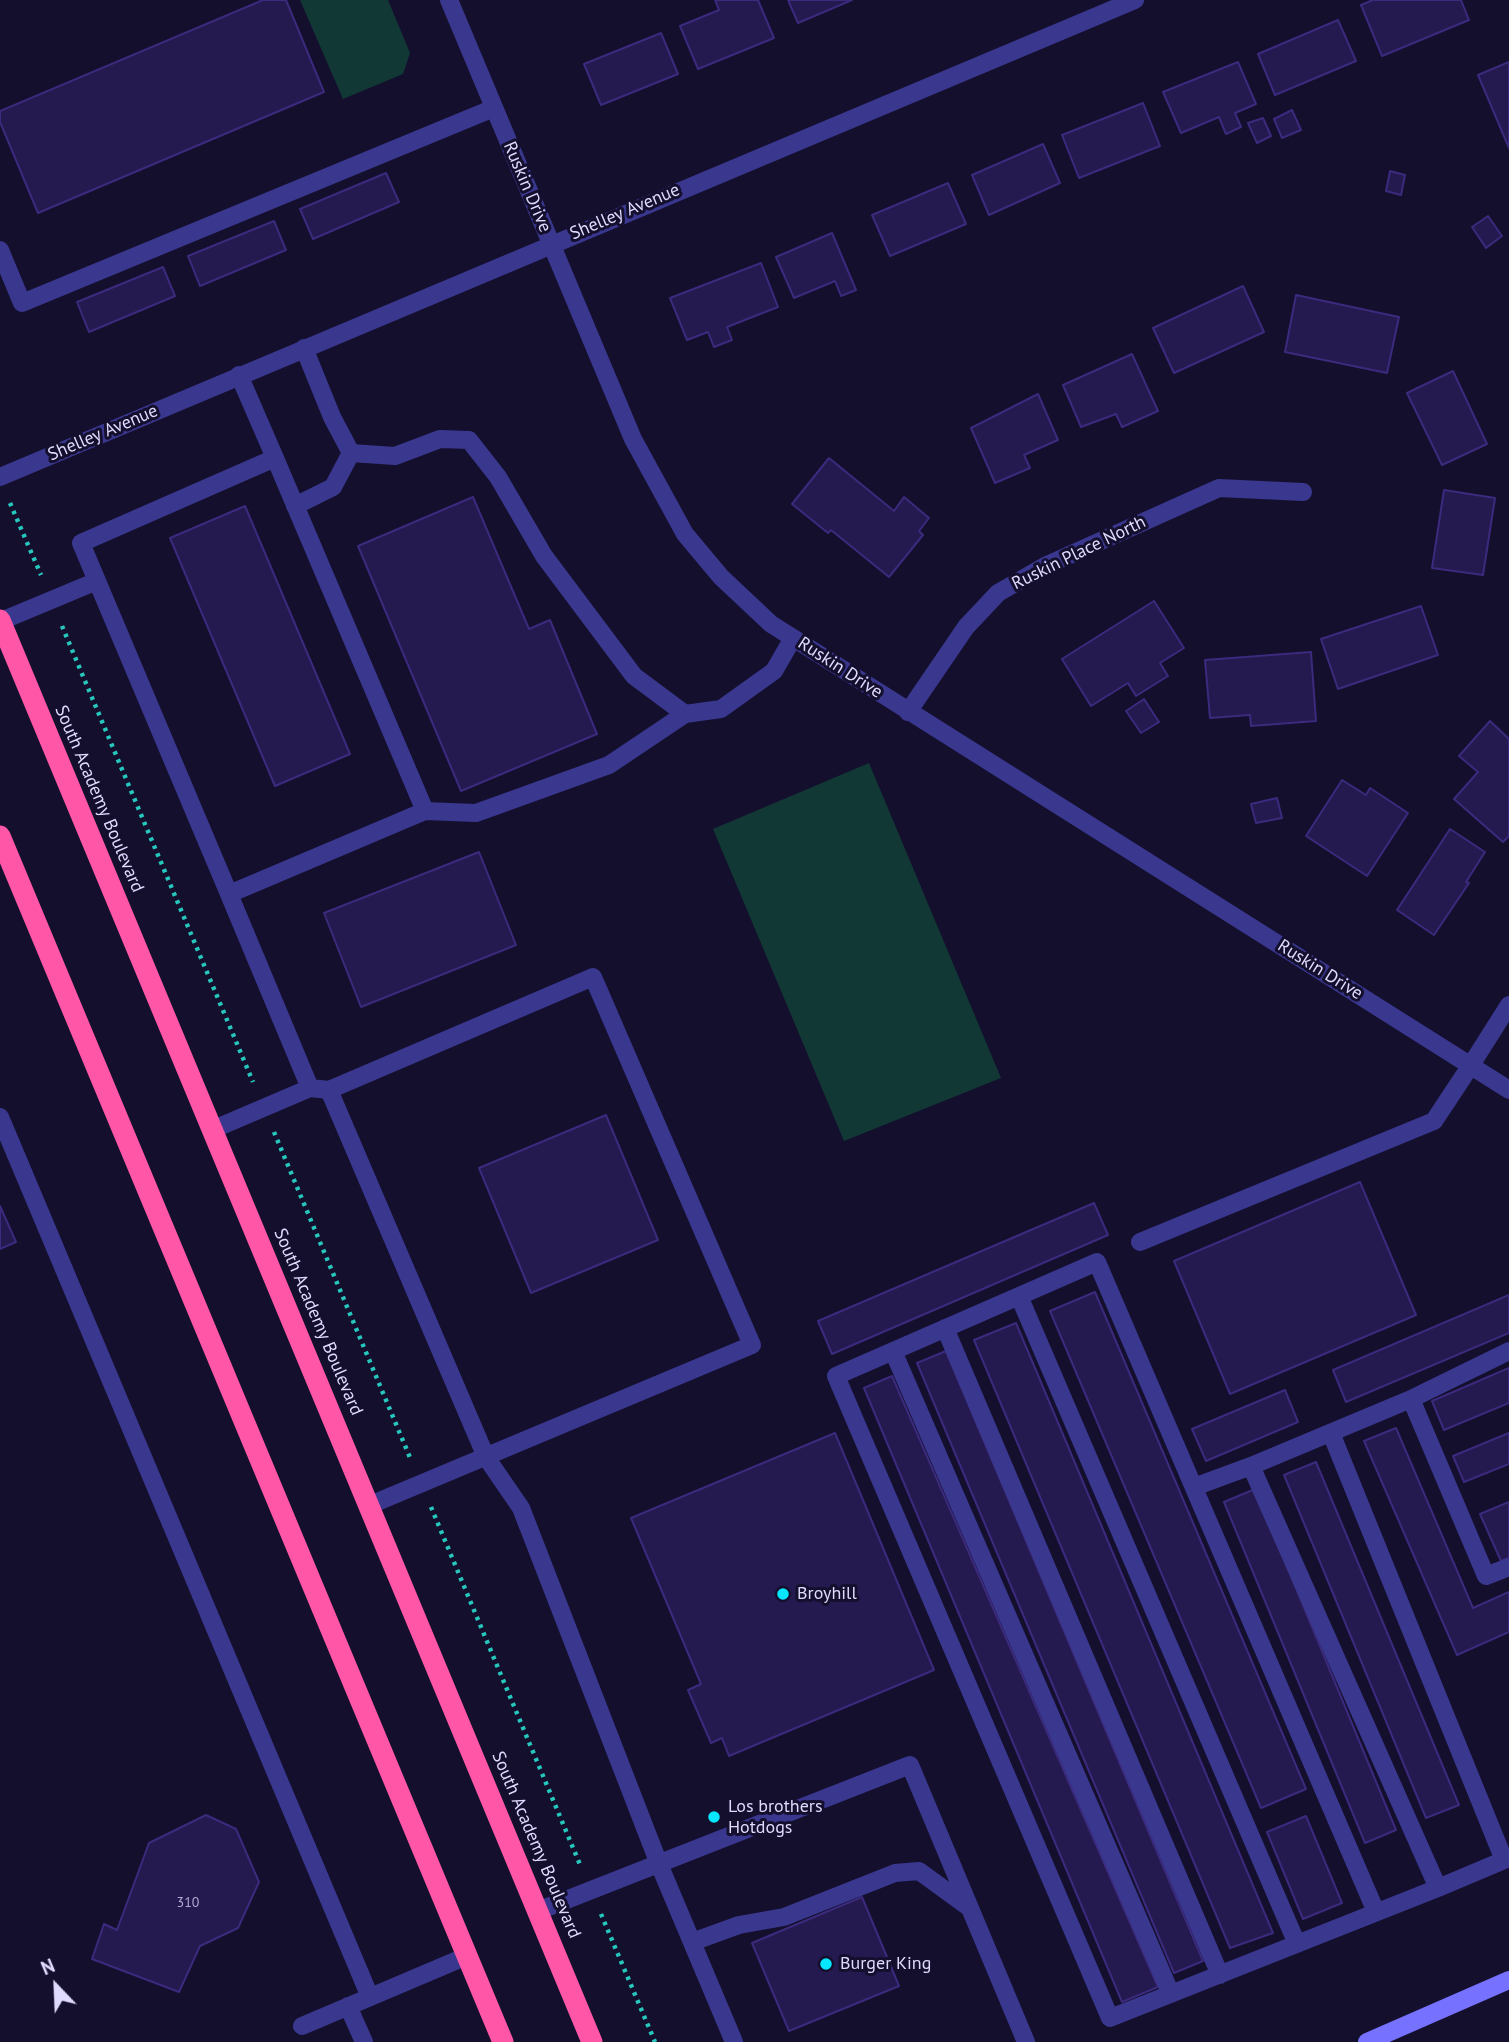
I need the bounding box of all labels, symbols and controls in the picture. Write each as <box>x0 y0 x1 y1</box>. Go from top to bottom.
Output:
street label: Ruskin Drive <box>498 138 556 236</box>
street label: Shelley Avenue <box>567 179 683 245</box>
street label: Shelley Avenue <box>45 400 161 466</box>
street label: Ruskin Place North <box>1009 511 1149 595</box>
street label: Ruskin Drive <box>794 633 886 703</box>
street label: South Academy Boulevard <box>50 702 148 896</box>
street label: Ruskin Drive <box>1273 935 1367 1005</box>
street label: South Academy Boulevard <box>269 1225 367 1419</box>
place label: Broyhill <box>797 1583 857 1605</box>
marker: Broyhill <box>775 1586 791 1602</box>
street label: South Academy Boulevard <box>487 1748 585 1942</box>
place label: Los brothers Hotdogs <box>728 1796 823 1839</box>
marker: Los brothers Hotdogs <box>706 1809 722 1825</box>
house number: 310 <box>177 1895 199 1911</box>
north arrow <box>21 1951 91 2021</box>
text: N <box>37 1953 58 1980</box>
place label: Burger King <box>840 1953 931 1975</box>
marker: Burger King <box>818 1956 834 1972</box>

